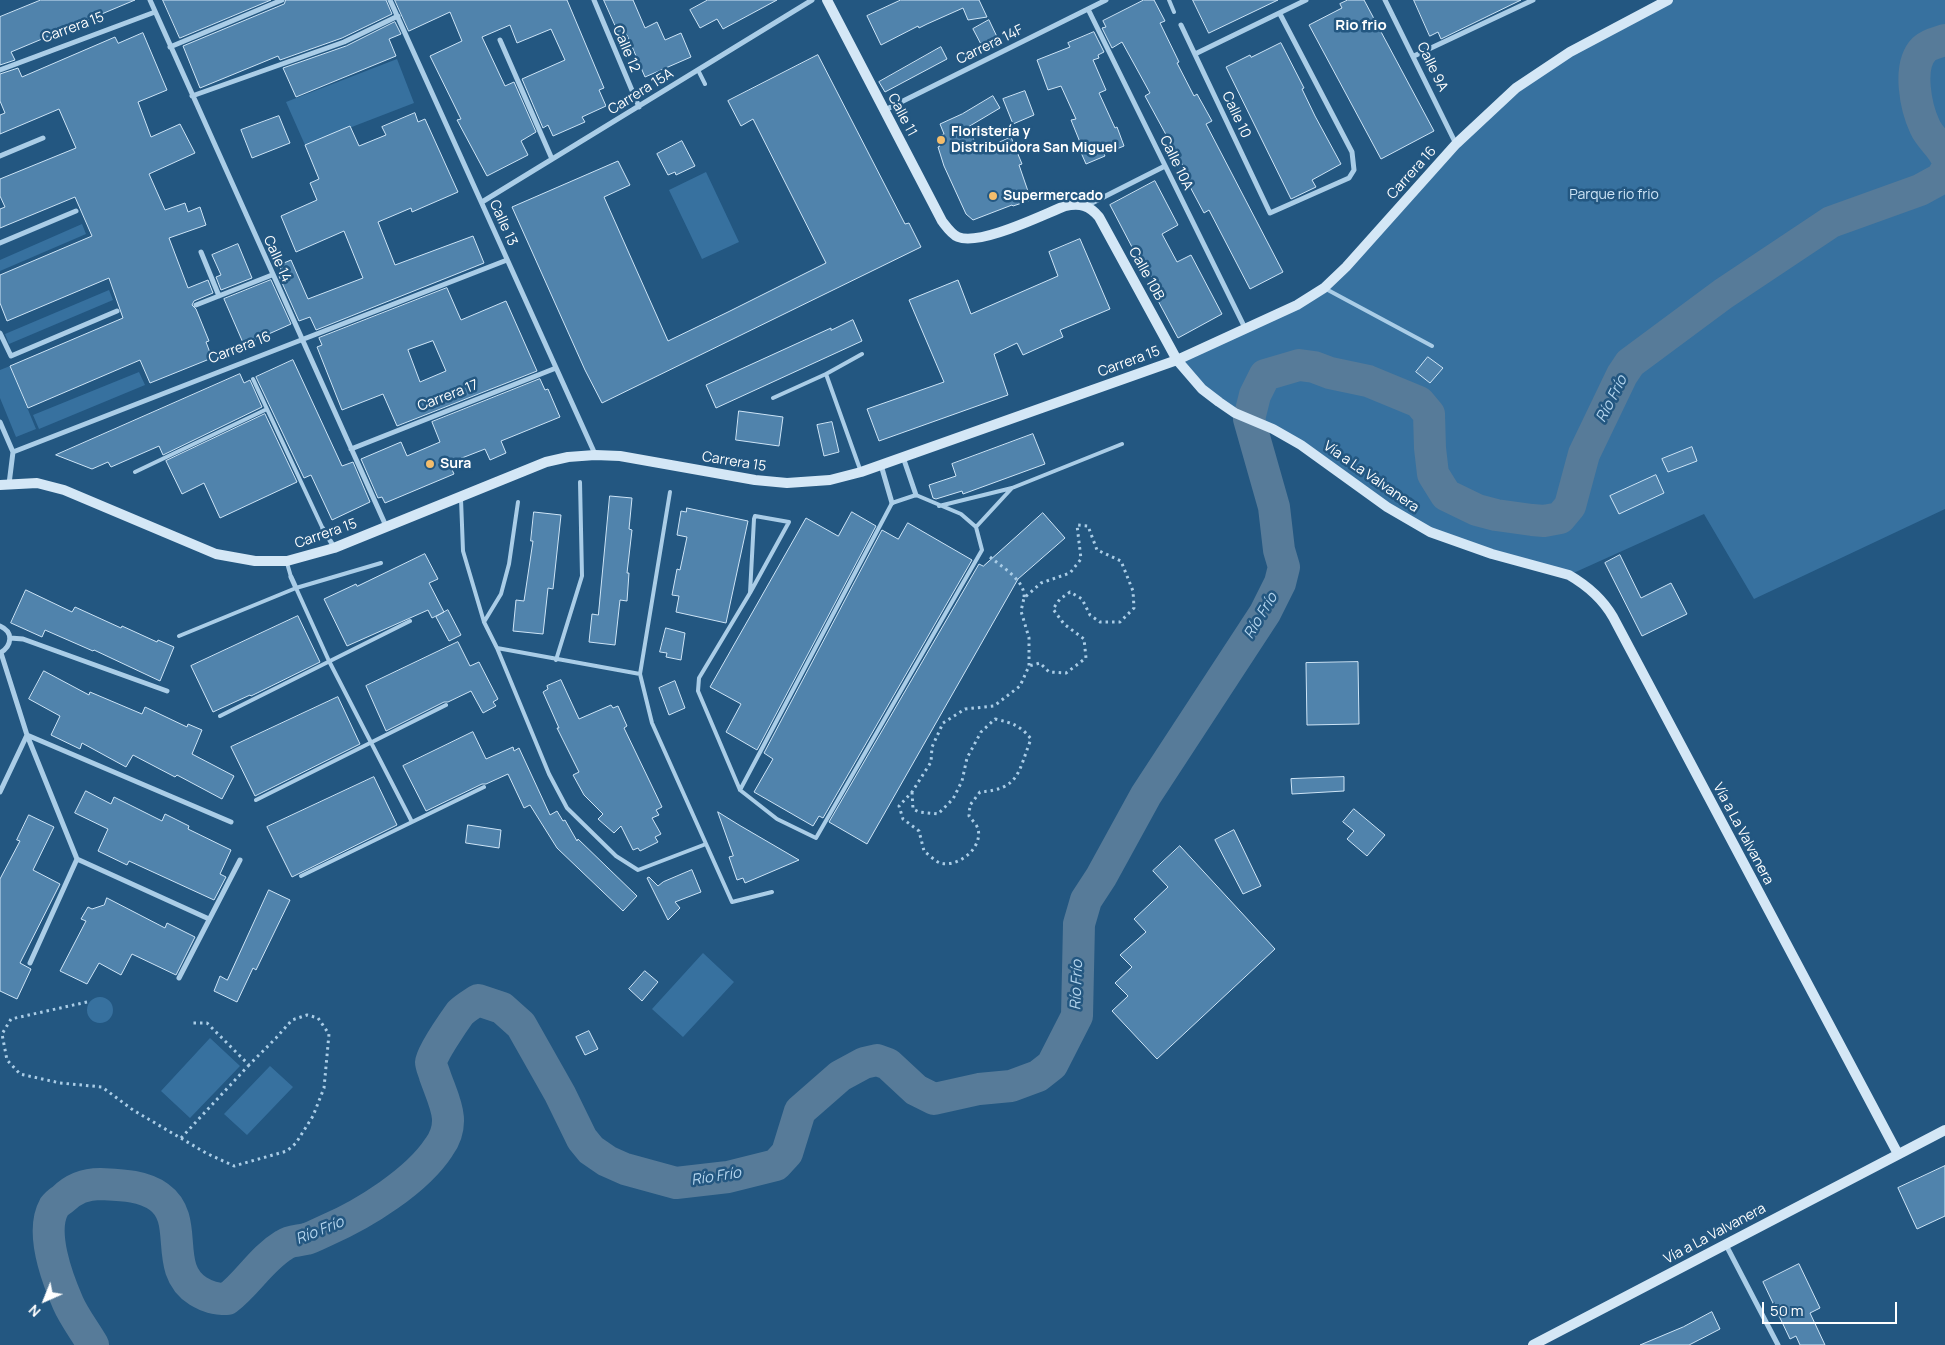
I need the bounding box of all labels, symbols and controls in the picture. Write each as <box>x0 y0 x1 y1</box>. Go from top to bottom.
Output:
street label: Carrera 15 <box>40 9 106 47</box>
district label: Rio frio <box>1335 17 1387 35</box>
street label: Carrera 14F <box>954 22 1026 68</box>
street label: Calle 12 <box>609 23 643 75</box>
street label: Calle 9A <box>1413 40 1451 94</box>
street label: Carrera 15A <box>605 65 677 119</box>
street label: Calle 10 <box>1218 89 1254 141</box>
street label: Calle 11 <box>884 91 920 139</box>
place label: Floristería y Distribuidora San Miguel <box>951 124 1117 156</box>
street label: Calle 10A <box>1156 133 1196 193</box>
marker: Floristería y Distribuidora San Miguel <box>935 134 947 146</box>
street label: Carrera 16 <box>1384 143 1440 203</box>
park label: Parque rio frio <box>1569 187 1659 203</box>
place label: Supermercado <box>1003 188 1103 204</box>
marker: Supermercado <box>987 190 999 202</box>
street label: Calle 13 <box>485 197 521 249</box>
street label: Calle 14 <box>259 233 295 285</box>
street label: Calle 10B <box>1125 245 1167 303</box>
street label: Carrera 16 <box>206 328 274 368</box>
street label: Carrera 15 <box>1096 343 1162 381</box>
water label: Río Frío <box>1593 373 1631 425</box>
street label: Carrera 17 <box>415 377 481 415</box>
street label: Vía a La Valvanera <box>1320 438 1422 516</box>
street label: Carrera 15 <box>701 449 767 475</box>
place label: Sura <box>440 456 471 472</box>
marker: Sura <box>424 458 436 470</box>
street label: Carrera 15 <box>293 516 359 552</box>
water label: Río Frío <box>1240 590 1282 642</box>
street label: Vía a La Valvanera <box>1709 780 1777 888</box>
water label: Río Frío <box>1067 960 1087 1010</box>
water label: Río Frío <box>690 1164 742 1190</box>
street label: Vía a La Valvanera <box>1661 1200 1769 1268</box>
water label: Río Frío <box>293 1213 347 1249</box>
north arrow <box>20 1275 70 1325</box>
scale bar <box>1765 1292 1900 1324</box>
text: 50 m <box>1770 1300 1804 1321</box>
text: N <box>24 1301 44 1321</box>

